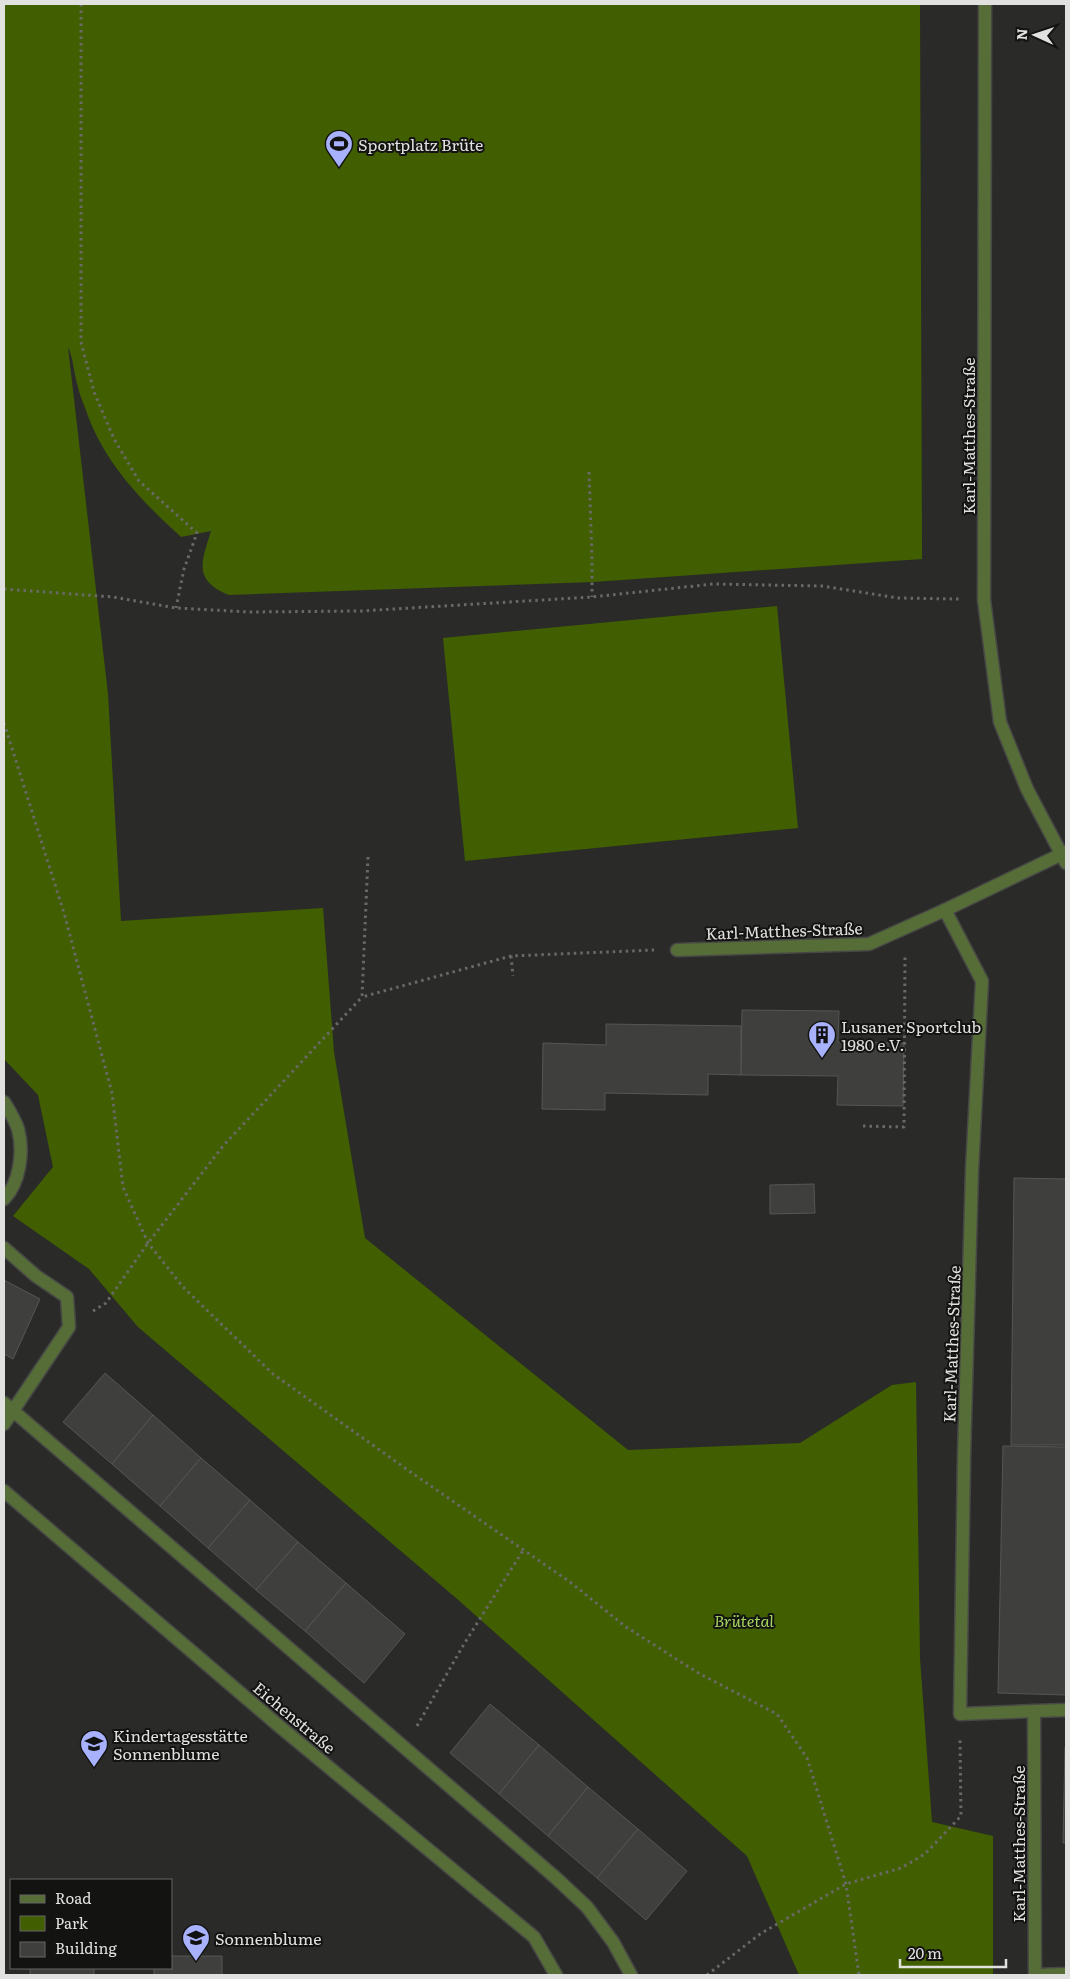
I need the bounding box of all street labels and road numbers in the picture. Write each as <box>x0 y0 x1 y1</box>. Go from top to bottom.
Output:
street label: Karl-Matthes-Straße <box>956 357 980 515</box>
street label: Karl-Matthes-Straße <box>705 915 863 945</box>
street label: Karl-Matthes-Straße <box>936 1265 966 1423</box>
street label: Eichenstraße <box>249 1675 341 1759</box>
street label: Karl-Matthes-Straße <box>1006 1765 1030 1923</box>

